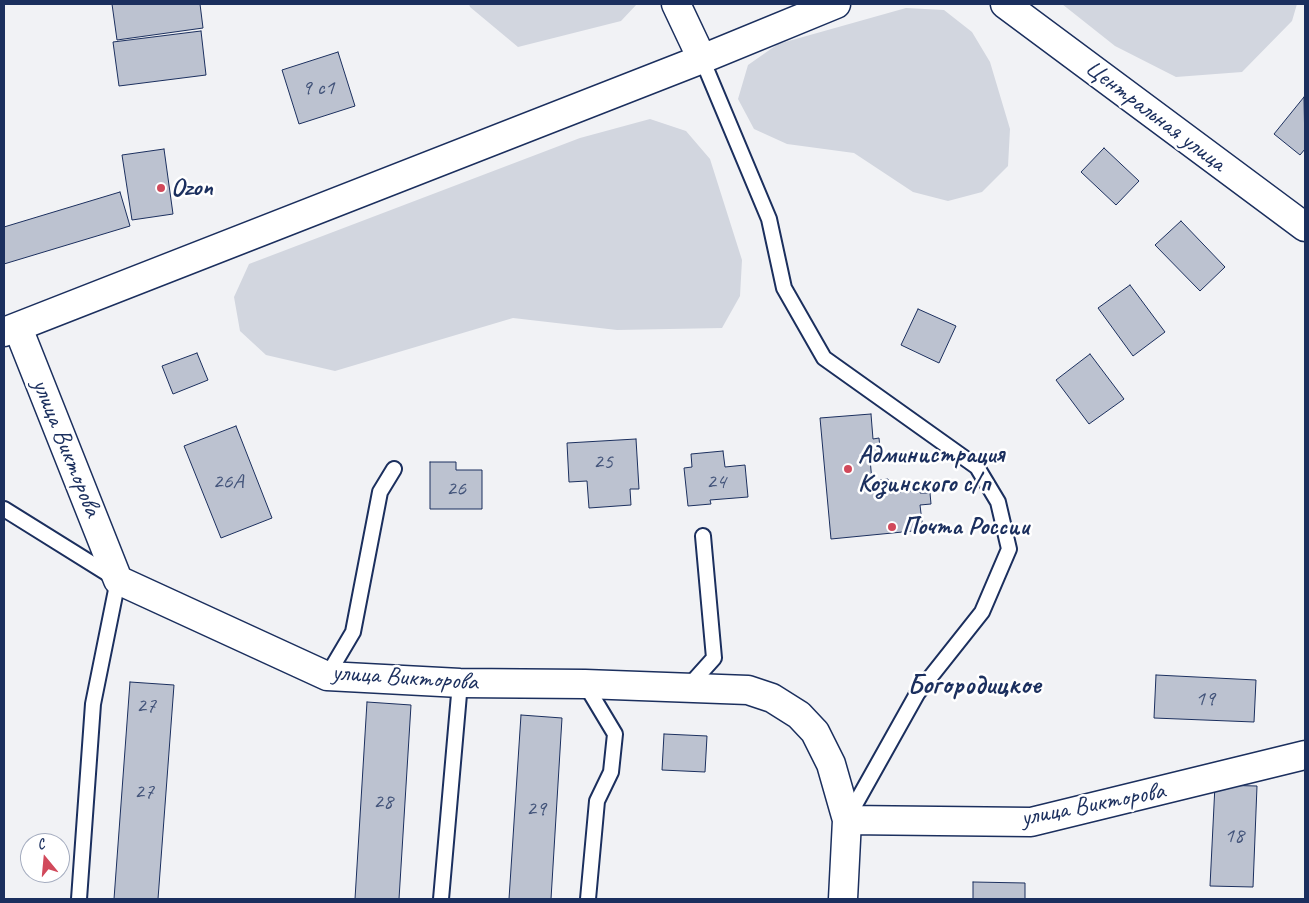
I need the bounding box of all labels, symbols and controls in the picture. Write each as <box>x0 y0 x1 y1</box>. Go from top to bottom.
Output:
street label: Центральная улица <box>1079 53 1231 179</box>
house number: 9 с1 <box>302 75 334 101</box>
place label: Ozon <box>171 173 213 203</box>
marker: Ozon <box>155 182 167 194</box>
street label: улица Викторова <box>25 375 107 521</box>
place label: Администрация Козинского с/п <box>858 440 1004 499</box>
house number: 25 <box>593 449 613 475</box>
marker: Администрация Козинского с/п <box>842 463 854 475</box>
house number: 26А <box>213 469 243 495</box>
house number: 24 <box>706 469 726 495</box>
house number: 26 <box>446 476 466 502</box>
place label: Почта России <box>902 512 1029 542</box>
marker: Почта России <box>886 521 898 533</box>
street label: улица Викторова <box>331 658 479 698</box>
district label: Богородицкое <box>907 669 1041 703</box>
house number: 19 <box>1195 686 1215 712</box>
house number: 27 <box>136 693 156 719</box>
street label: улица Викторова <box>1018 776 1168 834</box>
house number: 27 <box>134 779 154 805</box>
house number: 28 <box>373 789 393 815</box>
house number: 29 <box>526 796 546 822</box>
house number: 18 <box>1224 823 1244 849</box>
north arrow <box>20 833 70 883</box>
text: С <box>35 835 47 853</box>

